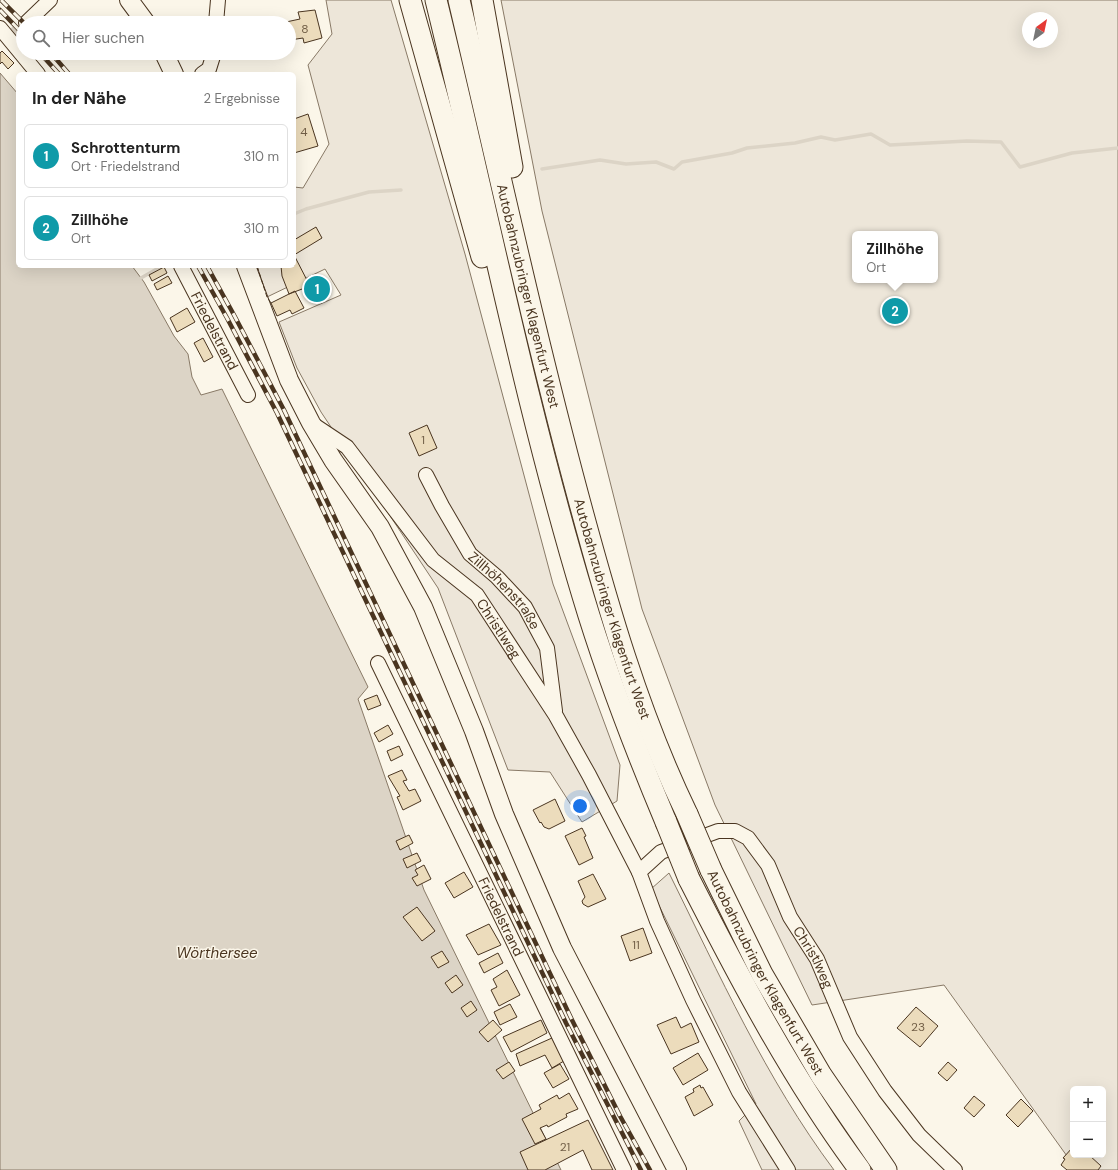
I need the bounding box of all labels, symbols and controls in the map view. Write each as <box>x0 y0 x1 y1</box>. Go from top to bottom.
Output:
north arrow <box>1022 12 1058 48</box>
search box <box>16 16 296 60</box>
house number: 8 <box>301 21 309 37</box>
icon: search <box>30 27 52 49</box>
text: Hier suchen <box>62 28 144 48</box>
text: In der Nähe <box>32 87 127 109</box>
text: 2 Ergebnisse <box>204 90 280 107</box>
house number: 4 <box>300 124 308 140</box>
text: Schrottenturm <box>71 138 180 158</box>
text: 1 <box>44 148 48 165</box>
text: 310 m <box>244 148 279 165</box>
text: Ort · Friedelstrand <box>71 158 180 175</box>
street label: Autobahnzubringer Klagenfurt West <box>493 182 564 410</box>
text: Zillhöhe <box>71 210 129 230</box>
text: 2 <box>42 220 50 237</box>
text: 310 m <box>244 220 279 237</box>
text: Ort <box>71 230 91 247</box>
popup <box>852 231 938 283</box>
text: Zillhöhe <box>866 239 924 259</box>
text: Ort <box>866 259 886 276</box>
pin: 1 <box>304 274 330 304</box>
street label: Friedelstrand <box>187 289 242 373</box>
pin: 2 <box>882 296 908 326</box>
house number: 1 <box>421 432 425 448</box>
street label: Autobahnzubringer Klagenfurt West <box>570 496 655 722</box>
street label: Zillhöhenstraße <box>465 548 544 632</box>
street label: Christlweg <box>473 595 525 662</box>
your location <box>570 796 590 816</box>
street label: Autobahnzubringer Klagenfurt West <box>703 867 828 1078</box>
street label: Friedelstrand <box>474 874 528 959</box>
street label: Christlweg <box>789 923 837 991</box>
house number: 11 <box>632 937 640 953</box>
water label: Wörthersee <box>176 943 258 963</box>
house number: 23 <box>911 1019 925 1035</box>
map controls <box>1070 1086 1106 1158</box>
button: + <box>1070 1086 1106 1122</box>
button: − <box>1070 1122 1106 1158</box>
house number: 21 <box>560 1139 570 1155</box>

